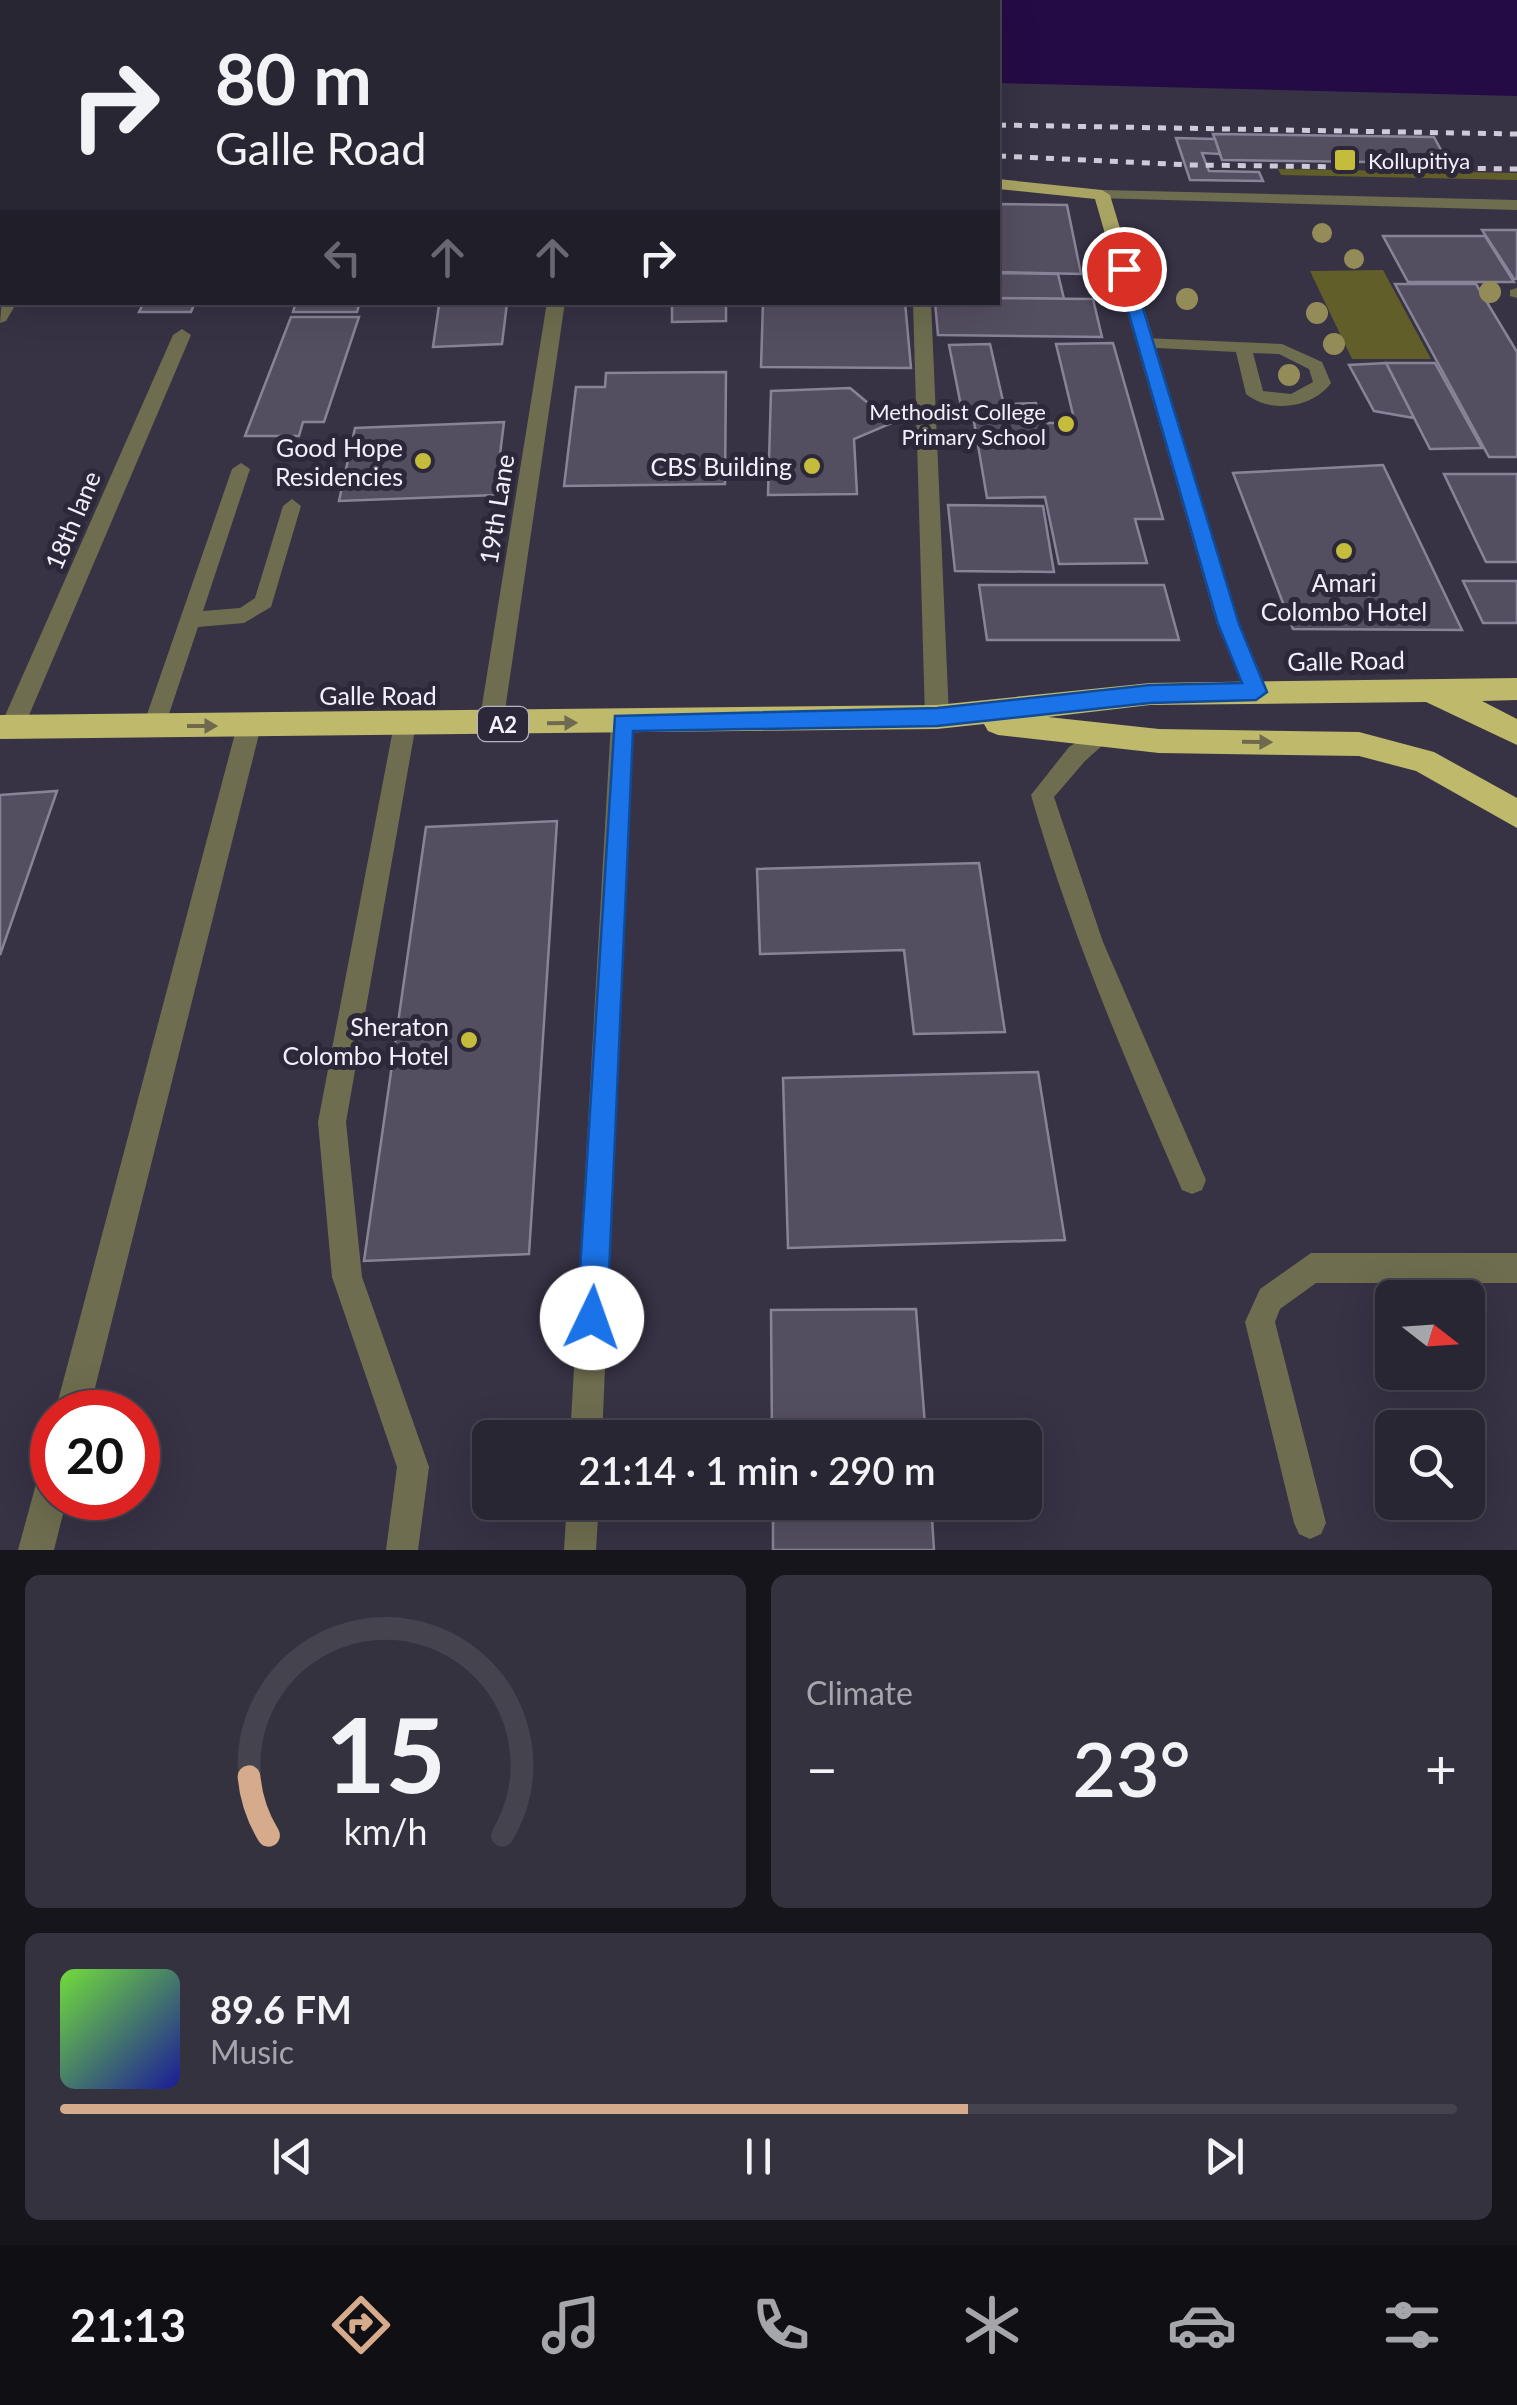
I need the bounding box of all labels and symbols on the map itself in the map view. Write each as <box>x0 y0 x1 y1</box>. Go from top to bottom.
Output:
marker: Kollupitiya <box>1332 147 1358 173</box>
place label: Kollupitiya <box>1368 147 1470 174</box>
pin <box>1082 227 1167 312</box>
place label: Methodist College Primary School <box>869 398 1046 450</box>
marker: Methodist College Primary School <box>1055 413 1077 435</box>
place label: Good Hope Residencies <box>275 432 403 491</box>
marker: Good Hope Residencies <box>412 450 434 472</box>
place label: CBS Building <box>650 451 792 481</box>
street label: 19th Lane <box>473 452 519 566</box>
marker: CBS Building <box>801 455 823 477</box>
street label: 18th lane <box>38 466 106 574</box>
marker: Amari Colombo Hotel <box>1333 540 1355 562</box>
place label: Amari Colombo Hotel <box>1261 567 1427 626</box>
street label: Galle Road <box>1287 644 1405 676</box>
street label: Galle Road <box>319 680 437 710</box>
road number: A2 <box>478 707 528 741</box>
one-way arrow <box>547 715 579 731</box>
one-way arrow <box>187 718 219 734</box>
one-way arrow <box>1241 734 1273 750</box>
place label: Sheraton Colombo Hotel <box>283 1011 449 1070</box>
marker: Sheraton Colombo Hotel <box>458 1029 480 1051</box>
position arrow <box>540 1266 644 1370</box>
north arrow <box>1375 1280 1485 1390</box>
speed limit sign: 20 <box>30 1390 160 1520</box>

